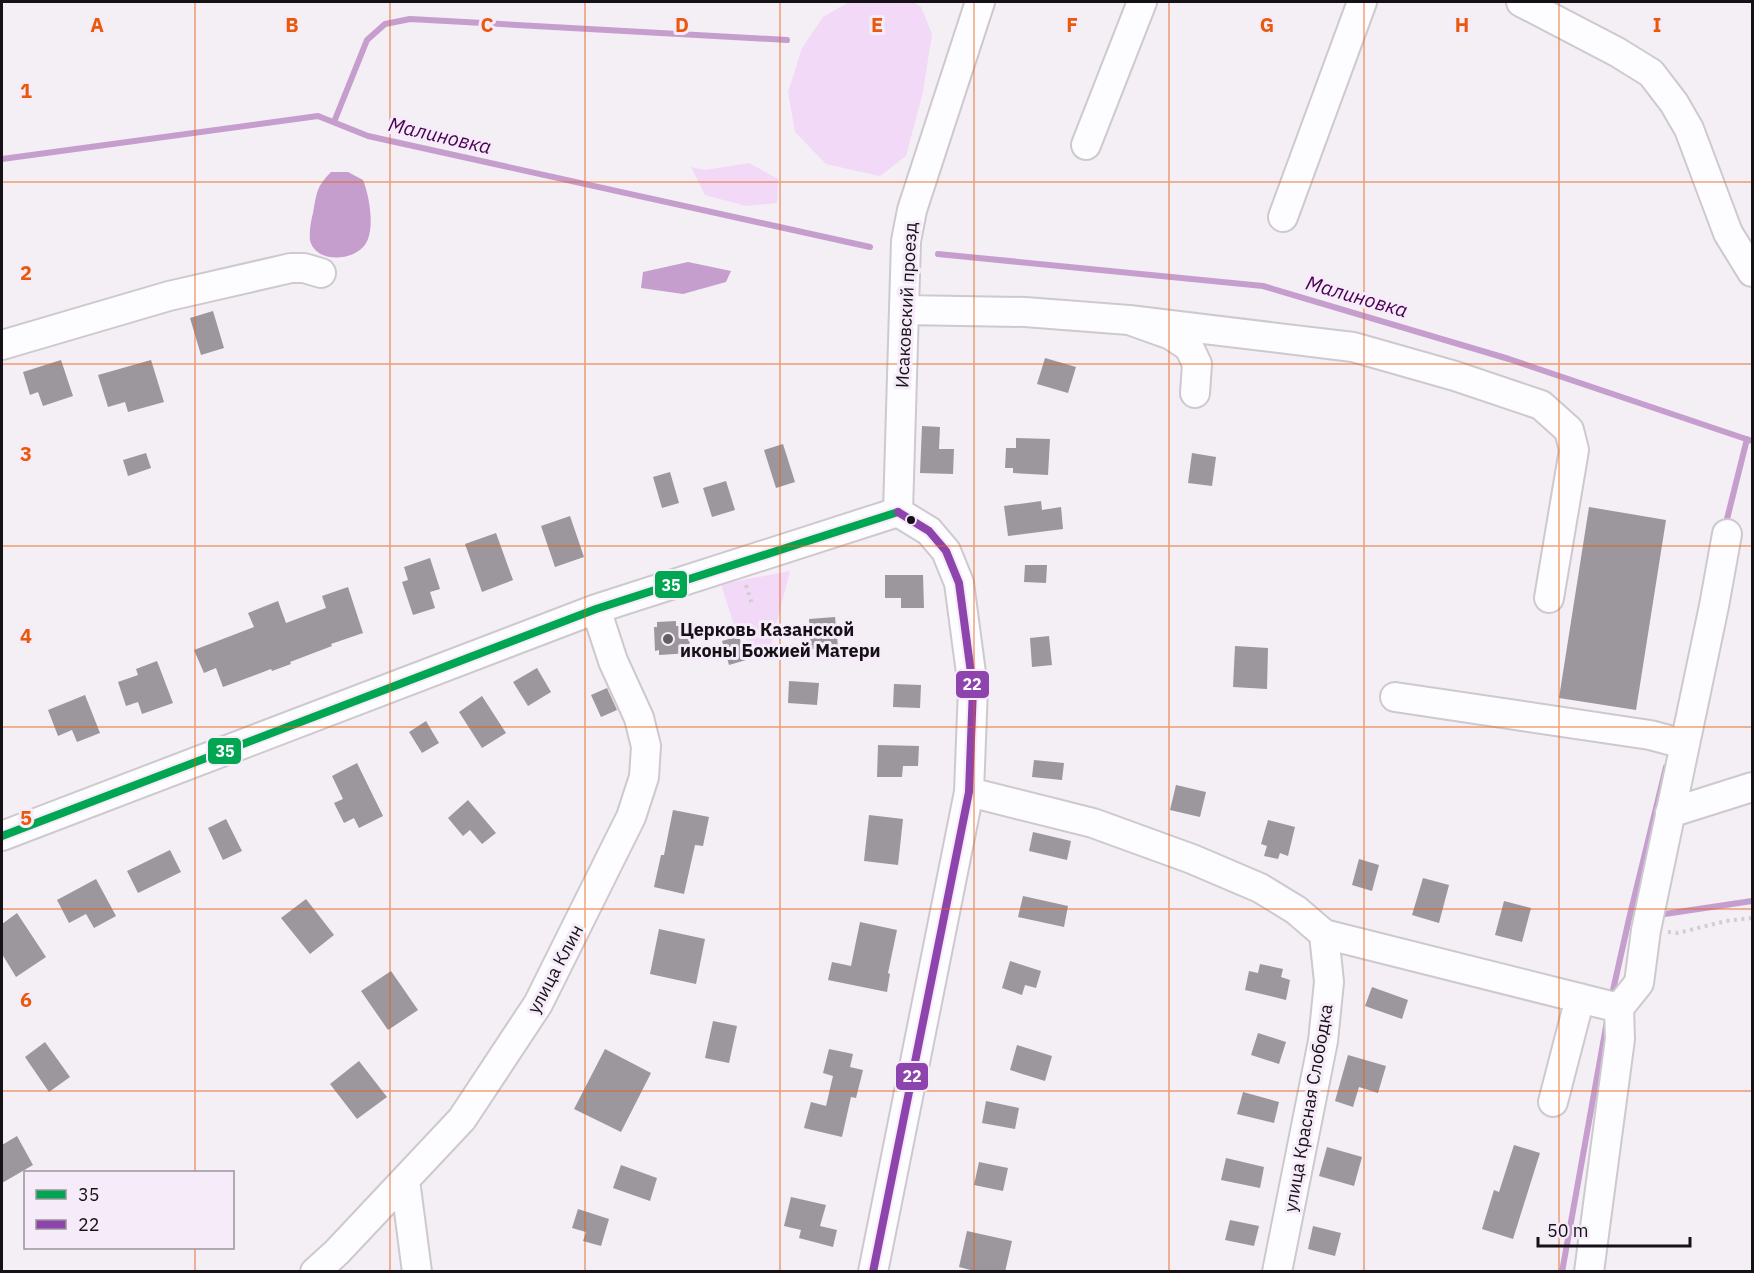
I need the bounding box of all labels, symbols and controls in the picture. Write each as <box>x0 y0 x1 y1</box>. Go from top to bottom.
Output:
text: A <box>90 11 104 38</box>
text: B <box>285 11 299 38</box>
text: C <box>480 11 494 38</box>
text: D <box>675 11 689 38</box>
text: E <box>871 11 883 38</box>
text: F <box>1066 11 1078 38</box>
text: G <box>1260 11 1274 38</box>
text: H <box>1455 11 1469 38</box>
text: I <box>1653 11 1661 38</box>
text: 1 <box>20 77 32 104</box>
water label: Малиновка <box>386 110 494 160</box>
street label: Исаковский проезд <box>890 221 922 388</box>
text: 2 <box>20 259 32 286</box>
water label: Малиновка <box>1303 269 1411 323</box>
text: 3 <box>20 440 32 467</box>
unlabelled marker <box>905 514 917 526</box>
line badge: 35 <box>654 570 688 599</box>
text: 35 <box>661 575 681 595</box>
place label: Церковь Казанской иконы Божией Матери <box>680 618 881 662</box>
text: 4 <box>20 622 32 649</box>
marker: Церковь Казанской иконы Божией Матери <box>661 632 675 646</box>
line badge: 22 <box>955 670 990 699</box>
text: 22 <box>962 674 982 694</box>
line badge: 35 <box>207 737 242 765</box>
text: 35 <box>215 741 235 761</box>
text: 5 <box>20 804 32 831</box>
street label: улица Клин <box>522 921 588 1017</box>
text: 6 <box>20 986 32 1013</box>
street label: улица Красная Слободка <box>1278 1002 1338 1214</box>
line badge: 22 <box>895 1062 929 1091</box>
text: 22 <box>902 1066 922 1086</box>
legend <box>24 1171 234 1249</box>
text: 35 <box>78 1183 100 1206</box>
scale bar <box>1538 1210 1690 1248</box>
text: 22 <box>78 1213 100 1236</box>
text: 50 m <box>1547 1219 1589 1242</box>

